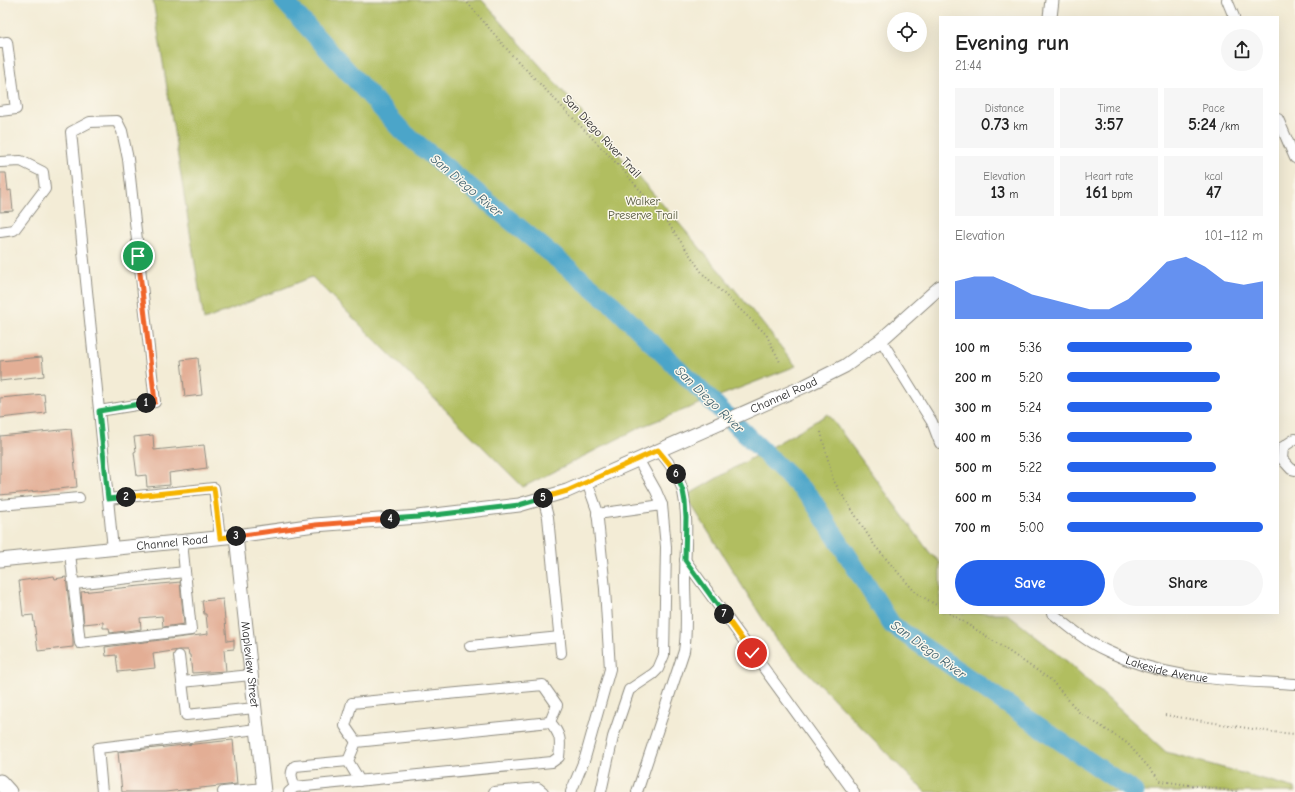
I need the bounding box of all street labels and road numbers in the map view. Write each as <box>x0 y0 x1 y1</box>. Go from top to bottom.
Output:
street label: San Diego River Trail <box>560 92 644 180</box>
street label: Channel Road <box>748 374 820 416</box>
street label: Channel Road <box>136 532 209 553</box>
street label: Mapleview Street <box>238 621 262 708</box>
street label: Lakeside Avenue <box>1124 653 1209 685</box>

